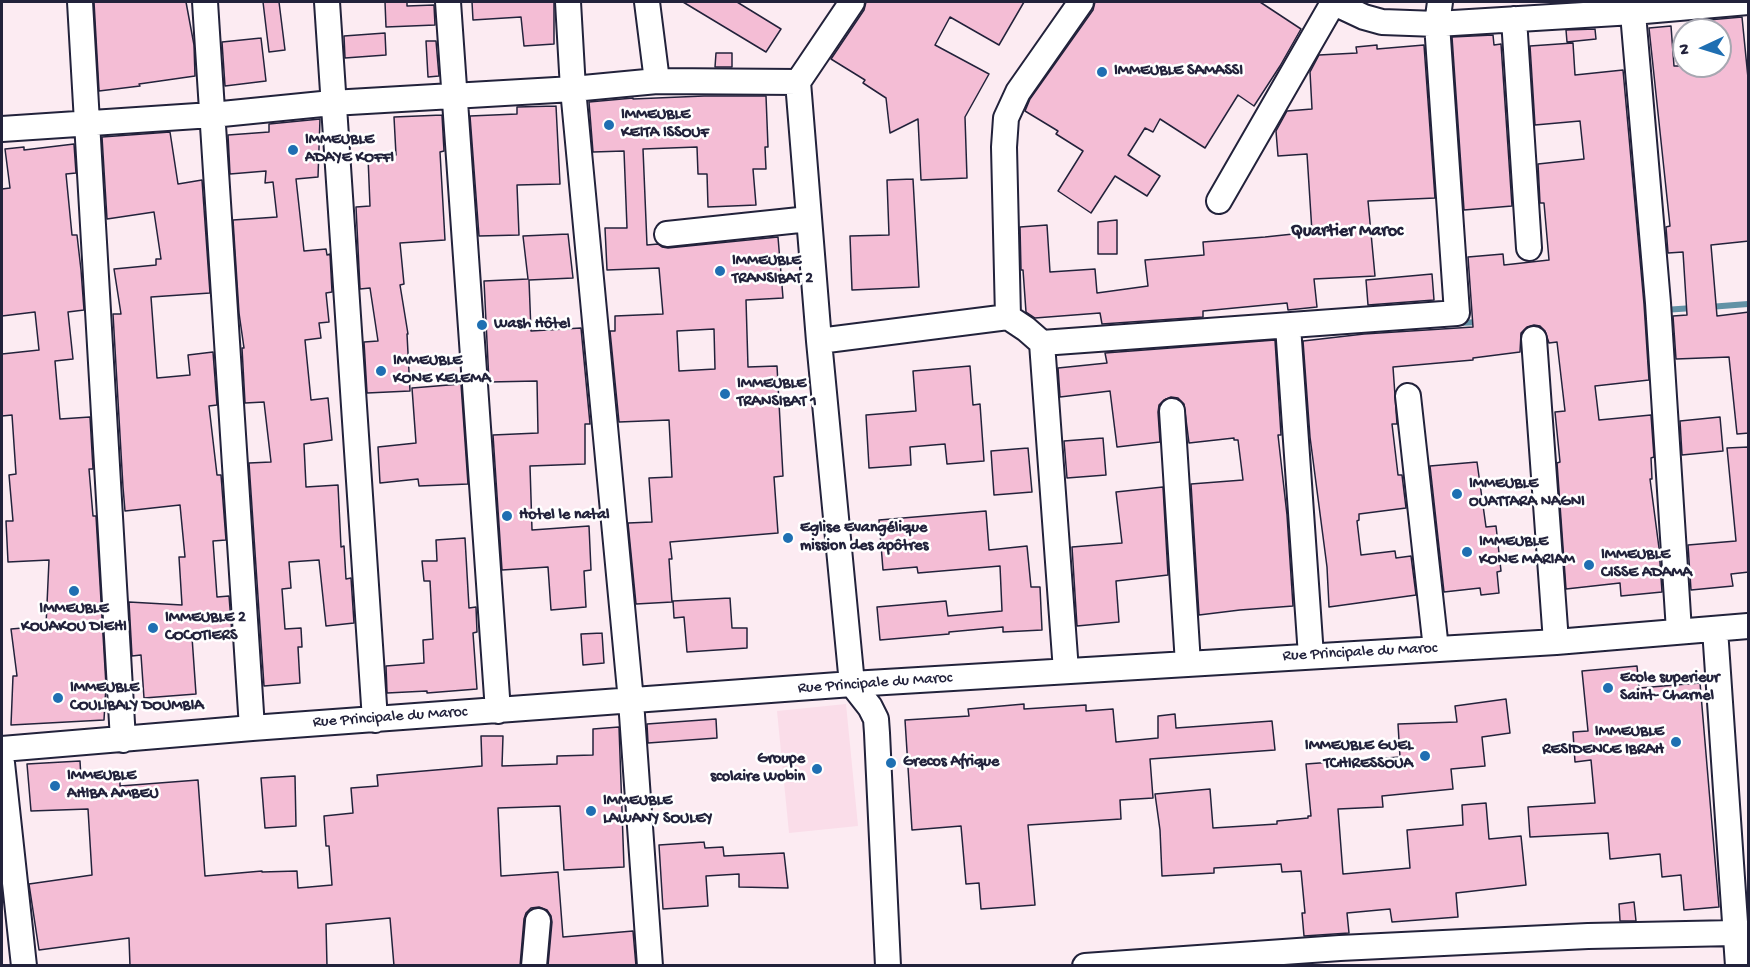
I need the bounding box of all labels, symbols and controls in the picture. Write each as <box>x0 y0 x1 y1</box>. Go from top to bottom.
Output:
north arrow <box>1672 18 1732 78</box>
text: N <box>1676 43 1695 55</box>
place label: IMMEUBLE SAMASSI <box>1114 62 1243 82</box>
marker: IMMEUBLE SAMASSI <box>1095 65 1109 79</box>
place label: IMMEUBLE KEITA ISSOUF <box>621 106 709 144</box>
marker: IMMEUBLE KEITA ISSOUF <box>602 118 616 132</box>
place label: IMMEUBLE ADAYE KOFFI <box>305 131 394 169</box>
marker: IMMEUBLE ADAYE KOFFI <box>286 143 300 157</box>
district label: Quartier Maroc <box>1291 221 1403 243</box>
place label: IMMEUBLE TRANSIBAT 2 <box>732 252 813 290</box>
marker: IMMEUBLE TRANSIBAT 2 <box>713 264 727 278</box>
place label: Wash Hôtel <box>494 315 571 335</box>
marker: Wash Hôtel <box>475 318 489 332</box>
place label: IMMEUBLE KONE KELEMA <box>393 352 491 390</box>
marker: IMMEUBLE KONE KELEMA <box>374 364 388 378</box>
place label: IMMEUBLE TRANSIBAT 1 <box>737 375 817 413</box>
marker: IMMEUBLE TRANSIBAT 1 <box>718 387 732 401</box>
place label: IMMEUBLE OUATTARA NAGNI <box>1469 475 1585 513</box>
marker: IMMEUBLE OUATTARA NAGNI <box>1450 487 1464 501</box>
place label: Hotel le natal <box>519 506 610 526</box>
marker: Hotel le natal <box>500 509 514 523</box>
place label: Eglise Evangélique mission des apôtres <box>800 519 928 557</box>
marker: Eglise Evangélique mission des apôtres <box>781 531 795 545</box>
place label: IMMEUBLE KONE MARIAM <box>1479 533 1575 571</box>
marker: IMMEUBLE KONE MARIAM <box>1460 545 1474 559</box>
place label: IMMEUBLE CISSE ADAMA <box>1601 546 1692 584</box>
marker: IMMEUBLE CISSE ADAMA <box>1582 558 1596 572</box>
marker: IMMEUBLE KOUAKOU DIEHI <box>67 584 81 598</box>
place label: IMMEUBLE KOUAKOU DIEHI <box>21 600 127 638</box>
place label: IMMEUBLE 2 COCOTIERS <box>165 609 246 647</box>
marker: IMMEUBLE 2 COCOTIERS <box>146 621 160 635</box>
street label: Rue Principale du Maroc <box>1282 639 1438 667</box>
street label: Rue Principale du Maroc <box>797 669 953 699</box>
place label: Ecole superieur Saint- Charnel <box>1620 669 1719 707</box>
place label: IMMEUBLE COULIBALY DOUMBIA <box>70 679 204 717</box>
marker: Ecole superieur Saint- Charnel <box>1601 681 1615 695</box>
marker: IMMEUBLE COULIBALY DOUMBIA <box>51 691 65 705</box>
street label: Rue Principale du Maroc <box>312 703 468 733</box>
place label: IMMEUBLE RESIDENCE IBRAH <box>1542 723 1664 761</box>
marker: IMMEUBLE RESIDENCE IBRAH <box>1669 735 1683 749</box>
place label: IMMEUBLE GUEL TCHIRESSOUA <box>1305 737 1413 775</box>
marker: IMMEUBLE GUEL TCHIRESSOUA <box>1418 749 1432 763</box>
place label: Groupe scolaire Wobin <box>710 750 805 788</box>
place label: Grecos Afrique <box>903 753 999 773</box>
marker: Grecos Afrique <box>884 756 898 770</box>
marker: Groupe scolaire Wobin <box>810 762 824 776</box>
place label: IMMEUBLE AHIBA AMBEU <box>67 767 159 805</box>
marker: IMMEUBLE AHIBA AMBEU <box>48 779 62 793</box>
place label: IMMEUBLE LAWANY SOULEY <box>603 792 713 830</box>
marker: IMMEUBLE LAWANY SOULEY <box>584 804 598 818</box>

